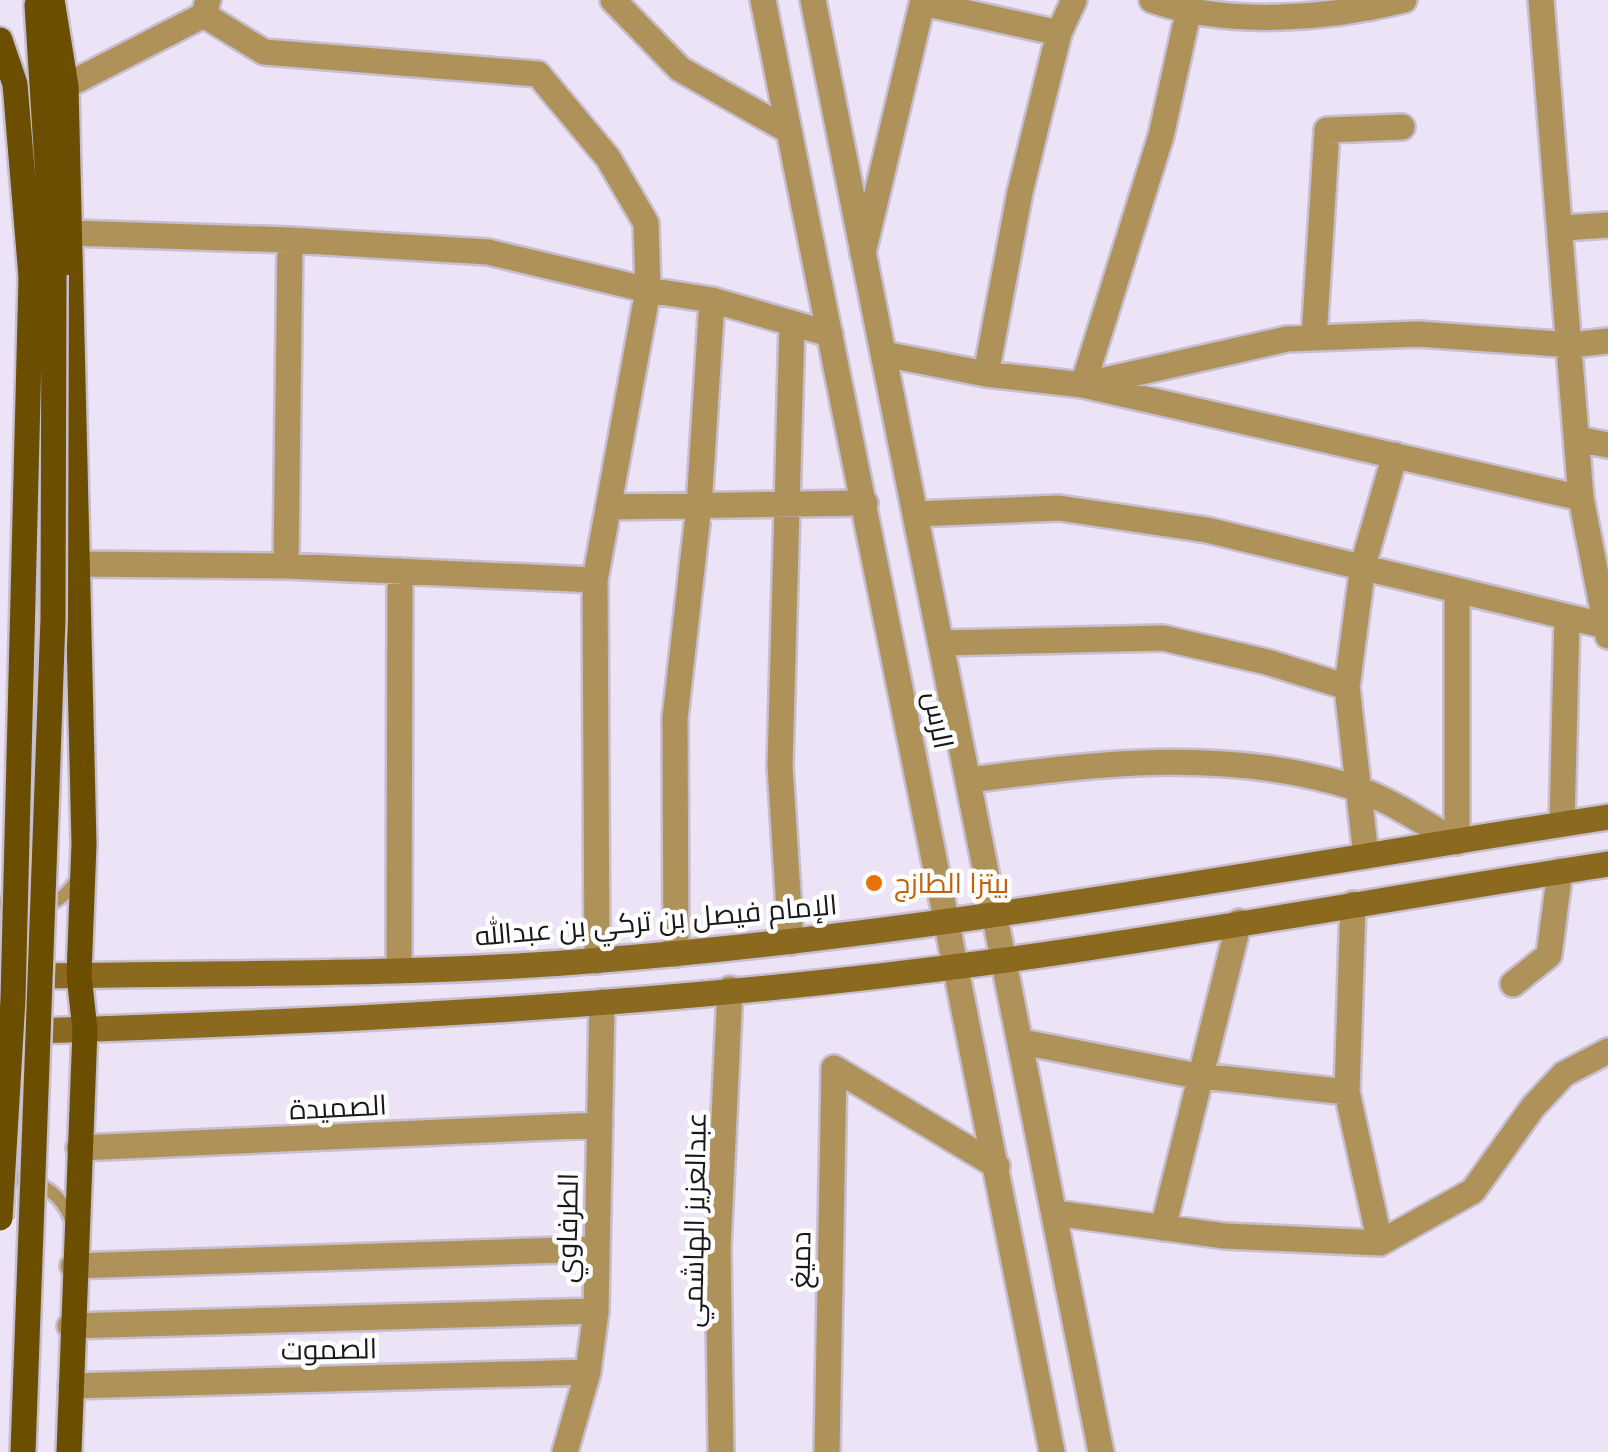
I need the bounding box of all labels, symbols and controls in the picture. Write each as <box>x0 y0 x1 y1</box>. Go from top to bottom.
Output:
street label: الرس <box>916 688 964 752</box>
place label: بيتزا الطازج <box>894 863 1009 902</box>
marker: بيتزا الطازج <box>863 872 885 894</box>
street label: الإمام فيصل بن تركي بن عبدالله <box>473 884 839 958</box>
street label: الصميدة <box>288 1084 388 1128</box>
street label: عبدالعزيز الهاشمي <box>672 1112 718 1328</box>
street label: الطرفاوي <box>546 1173 590 1283</box>
street label: دميغ <box>780 1231 819 1289</box>
street label: الصموت <box>280 1328 377 1368</box>

